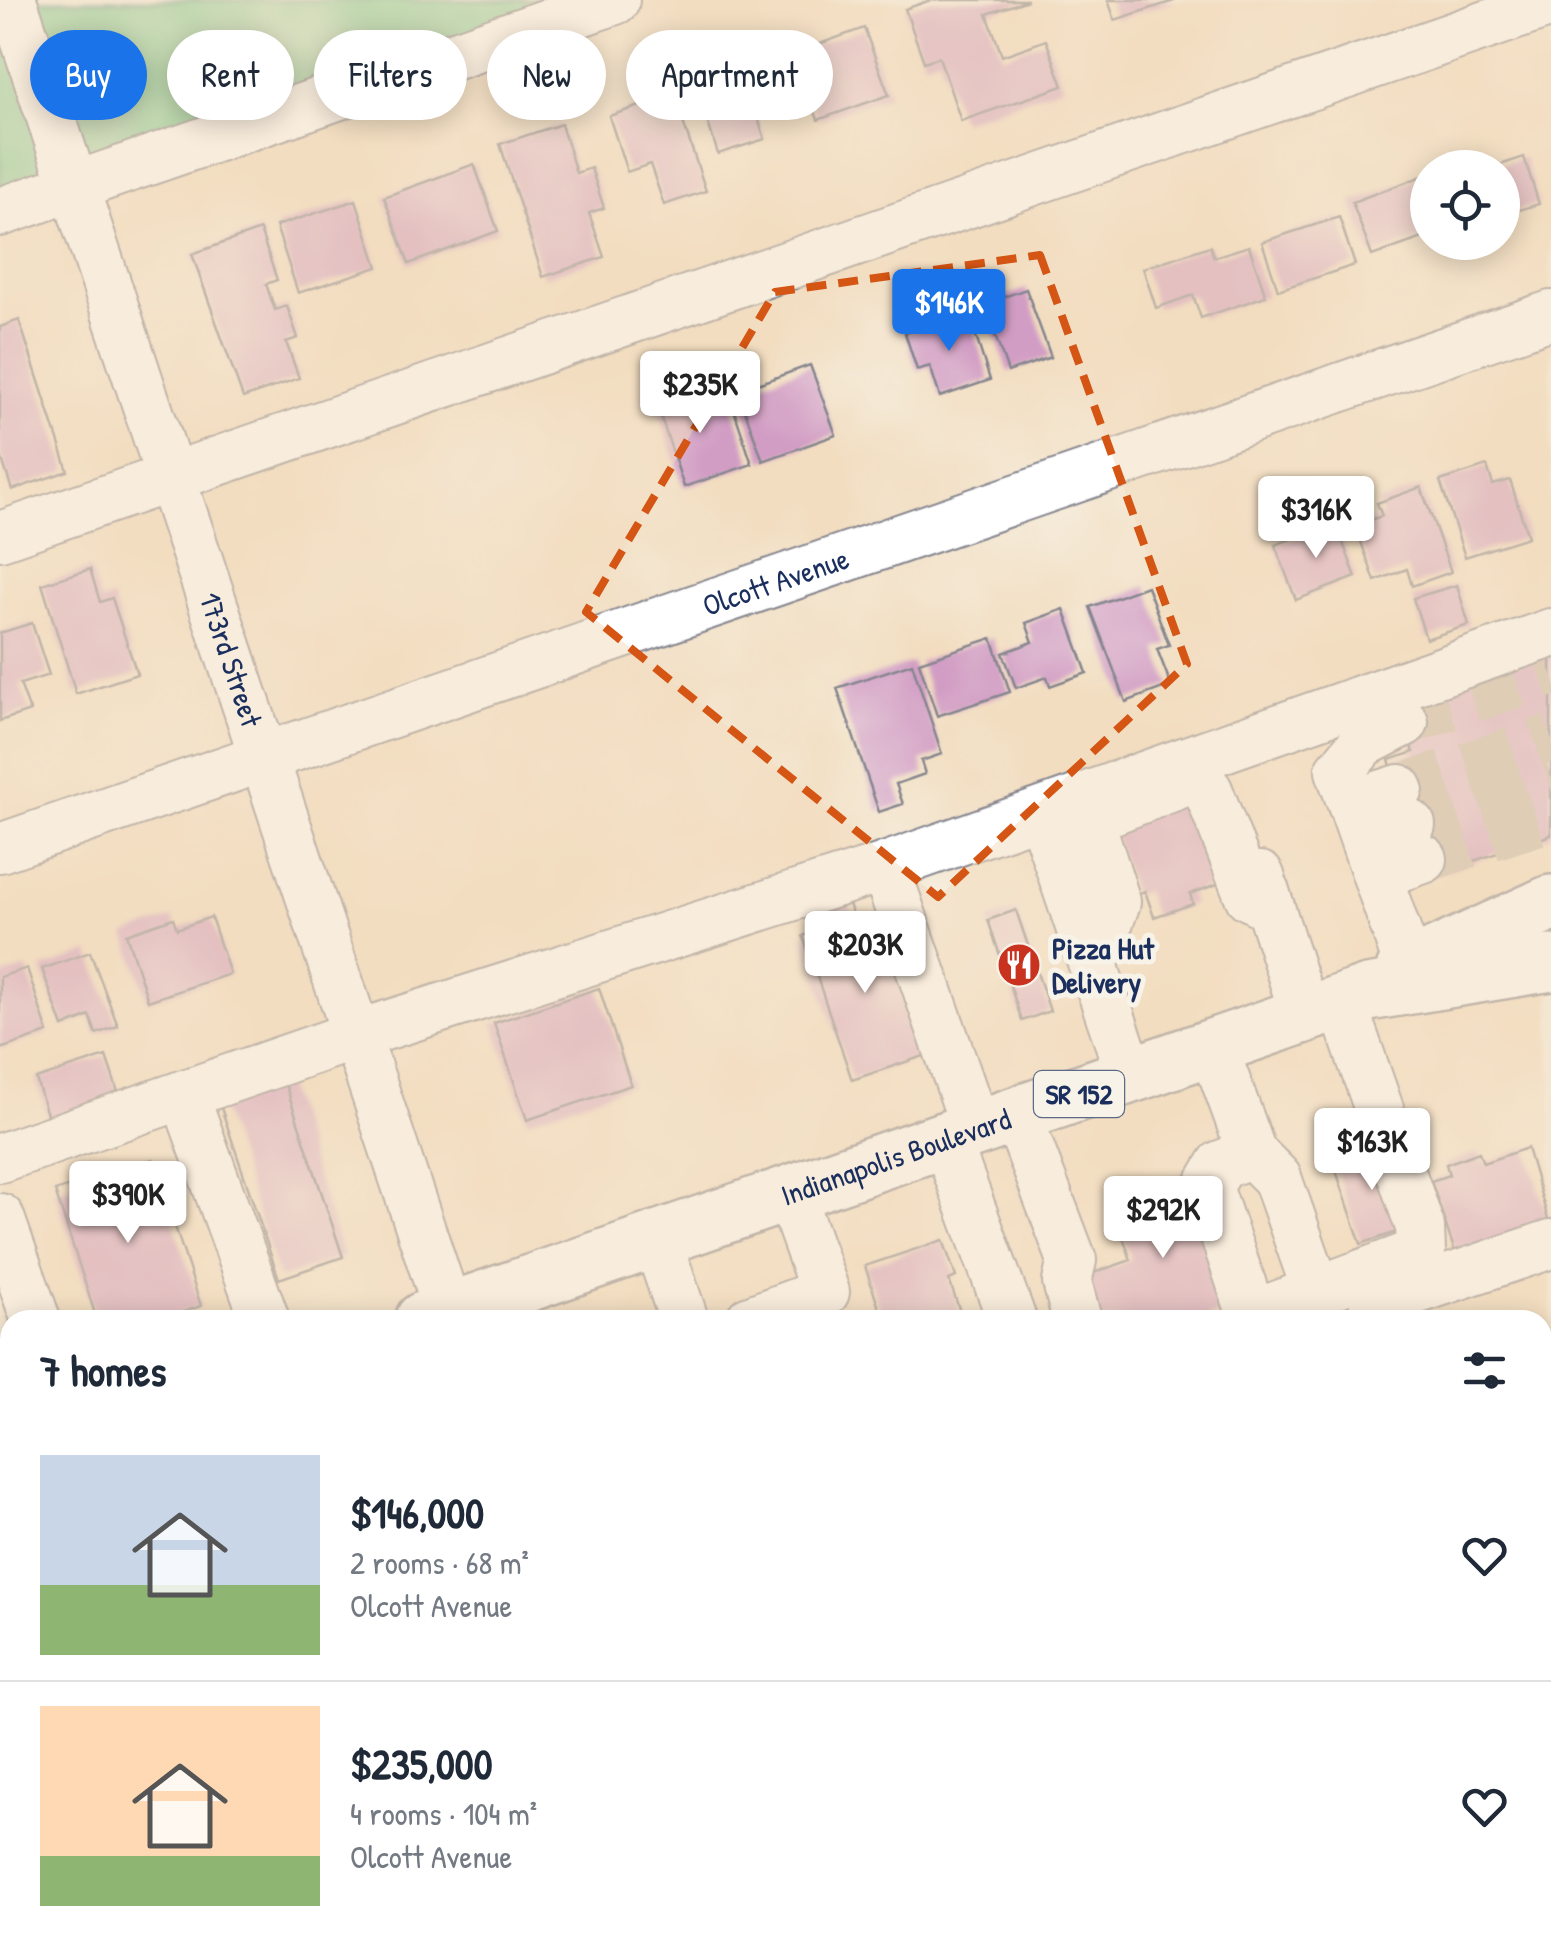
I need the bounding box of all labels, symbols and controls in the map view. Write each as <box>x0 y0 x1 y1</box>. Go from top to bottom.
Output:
chip: Buy <box>30 30 147 120</box>
chip: Rent <box>167 30 294 120</box>
chip: Filters <box>314 30 467 120</box>
chip: New <box>487 30 606 120</box>
chip: Apartment <box>626 30 833 120</box>
map controls <box>1410 150 1520 260</box>
button: locate <box>1410 150 1520 260</box>
pin: $146K <box>879 269 1019 354</box>
text: $146K <box>914 280 984 323</box>
pin: $235K <box>630 351 770 436</box>
text: $235K <box>662 362 738 405</box>
pin: $316K <box>1246 476 1386 561</box>
text: $316K <box>1280 487 1352 530</box>
street label: Olcott Avenue <box>697 538 854 625</box>
street label: 173rd Street <box>190 587 272 733</box>
pin: $203K <box>795 911 935 996</box>
text: $203K <box>827 922 903 965</box>
place label: Pizza Hut Delivery <box>1052 928 1156 1003</box>
restaurant icon: Pizza Hut Delivery <box>996 942 1042 988</box>
road number: SR 152 <box>1034 1071 1124 1117</box>
street label: Indianapolis Boulevard <box>775 1098 1016 1215</box>
pin: $163K <box>1302 1108 1442 1193</box>
text: $163K <box>1336 1119 1408 1162</box>
pin: $390K <box>58 1161 198 1246</box>
text: $390K <box>91 1172 165 1215</box>
pin: $292K <box>1093 1176 1233 1261</box>
text: $292K <box>1126 1187 1200 1230</box>
text: 7 homes <box>40 1342 166 1399</box>
icon: filters <box>1457 1343 1512 1398</box>
text: $146,000 <box>350 1484 484 1541</box>
icon: home <box>120 1495 240 1615</box>
icon: heart <box>1457 1528 1512 1583</box>
text: 2 rooms · 68 m² <box>350 1541 529 1584</box>
text: Olcott Avenue <box>350 1584 512 1627</box>
text: $235,000 <box>350 1735 492 1792</box>
icon: home <box>120 1746 240 1866</box>
icon: heart <box>1457 1779 1512 1834</box>
text: 4 rooms · 104 m² <box>350 1792 537 1835</box>
text: Olcott Avenue <box>350 1835 512 1878</box>

